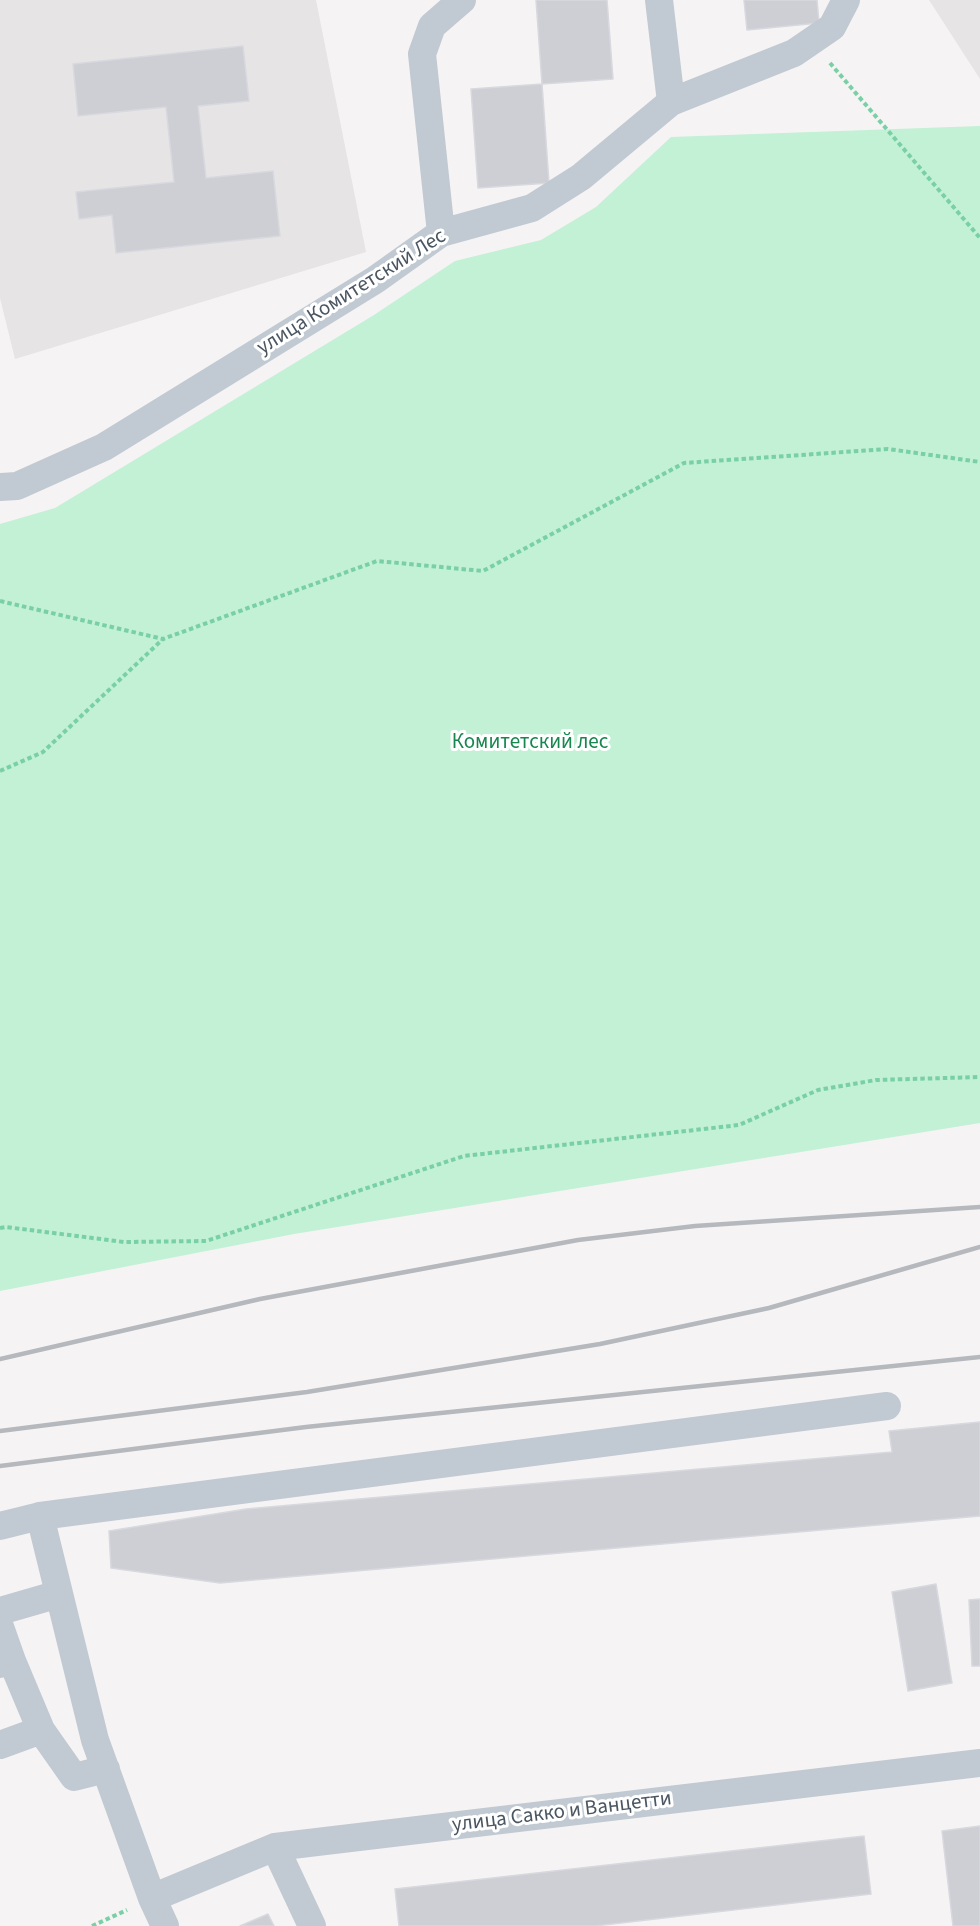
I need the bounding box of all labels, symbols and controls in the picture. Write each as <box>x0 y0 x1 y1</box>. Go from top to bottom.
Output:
street label: улица Комитетский Лес <box>253 225 451 361</box>
park label: Комитетский лес <box>452 730 608 756</box>
street label: улица Сакко и Ванцетти <box>451 1787 673 1839</box>

